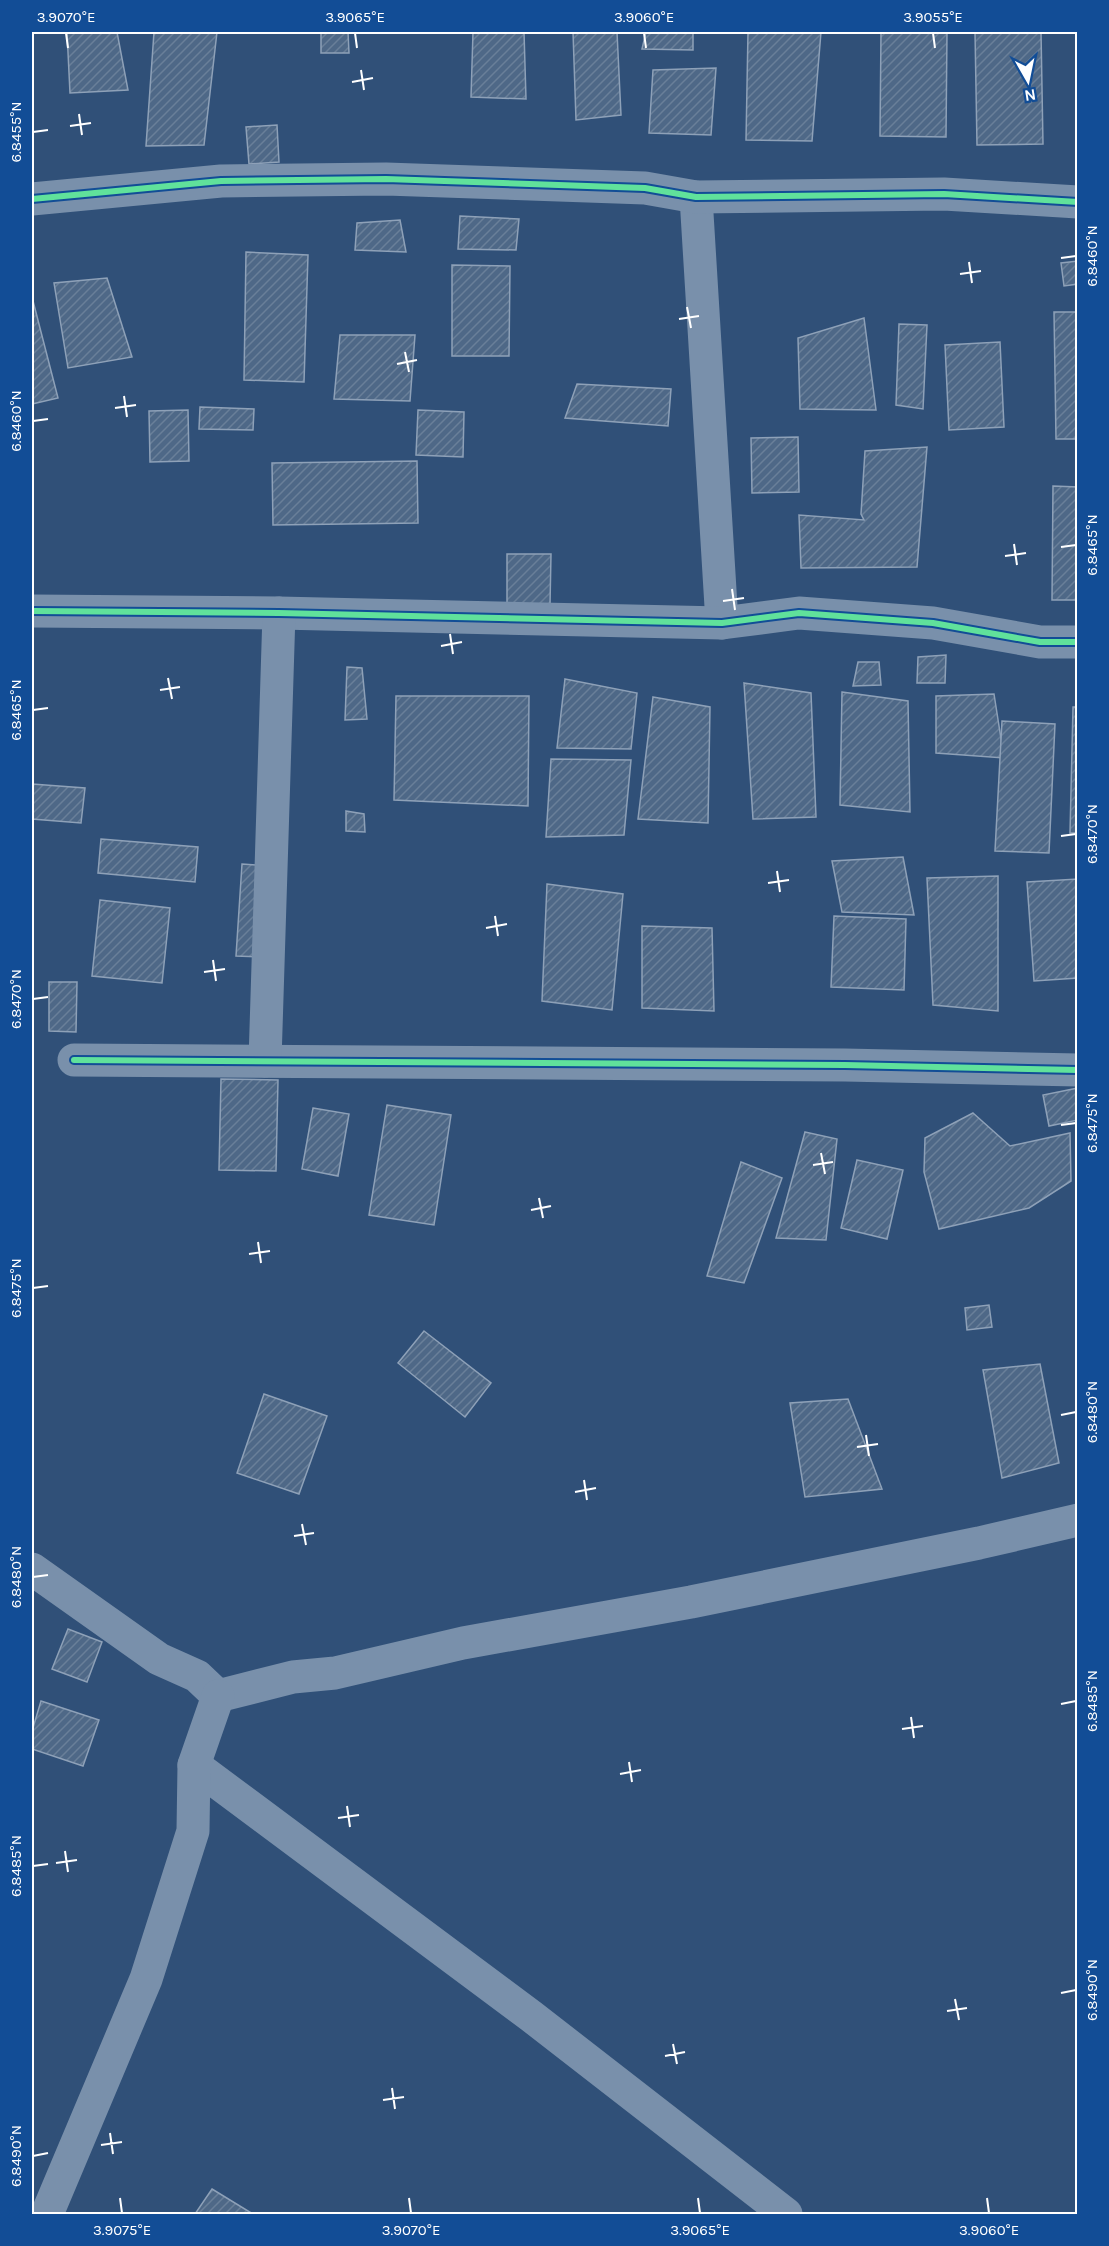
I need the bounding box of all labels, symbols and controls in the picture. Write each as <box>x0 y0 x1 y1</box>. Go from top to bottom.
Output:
text: 3.9070°E <box>37 8 95 26</box>
text: 3.9065°E <box>325 8 385 26</box>
text: 3.9060°E <box>614 8 674 26</box>
text: 3.9055°E <box>903 8 963 26</box>
north arrow <box>998 51 1058 111</box>
text: N <box>1023 85 1037 106</box>
text: 6.8455°N <box>7 101 25 163</box>
text: 6.8460°N <box>1083 225 1101 287</box>
text: 6.8460°N <box>7 390 25 452</box>
text: 6.8465°N <box>1083 514 1101 576</box>
text: 6.8465°N <box>7 679 25 741</box>
text: 6.8470°N <box>1083 804 1101 864</box>
text: 6.8470°N <box>7 969 25 1029</box>
text: 6.8475°N <box>1083 1093 1101 1153</box>
text: 6.8475°N <box>7 1258 25 1318</box>
text: 6.8480°N <box>1083 1381 1101 1443</box>
text: 6.8480°N <box>7 1546 25 1608</box>
text: 6.8485°N <box>1083 1670 1101 1732</box>
text: 6.8485°N <box>7 1835 25 1897</box>
text: 6.8490°N <box>1083 1959 1101 2021</box>
text: 6.8490°N <box>7 2125 25 2187</box>
text: 3.9075°E <box>93 2221 151 2239</box>
text: 3.9070°E <box>382 2221 440 2239</box>
text: 3.9065°E <box>670 2221 730 2239</box>
text: 3.9060°E <box>959 2221 1019 2239</box>

